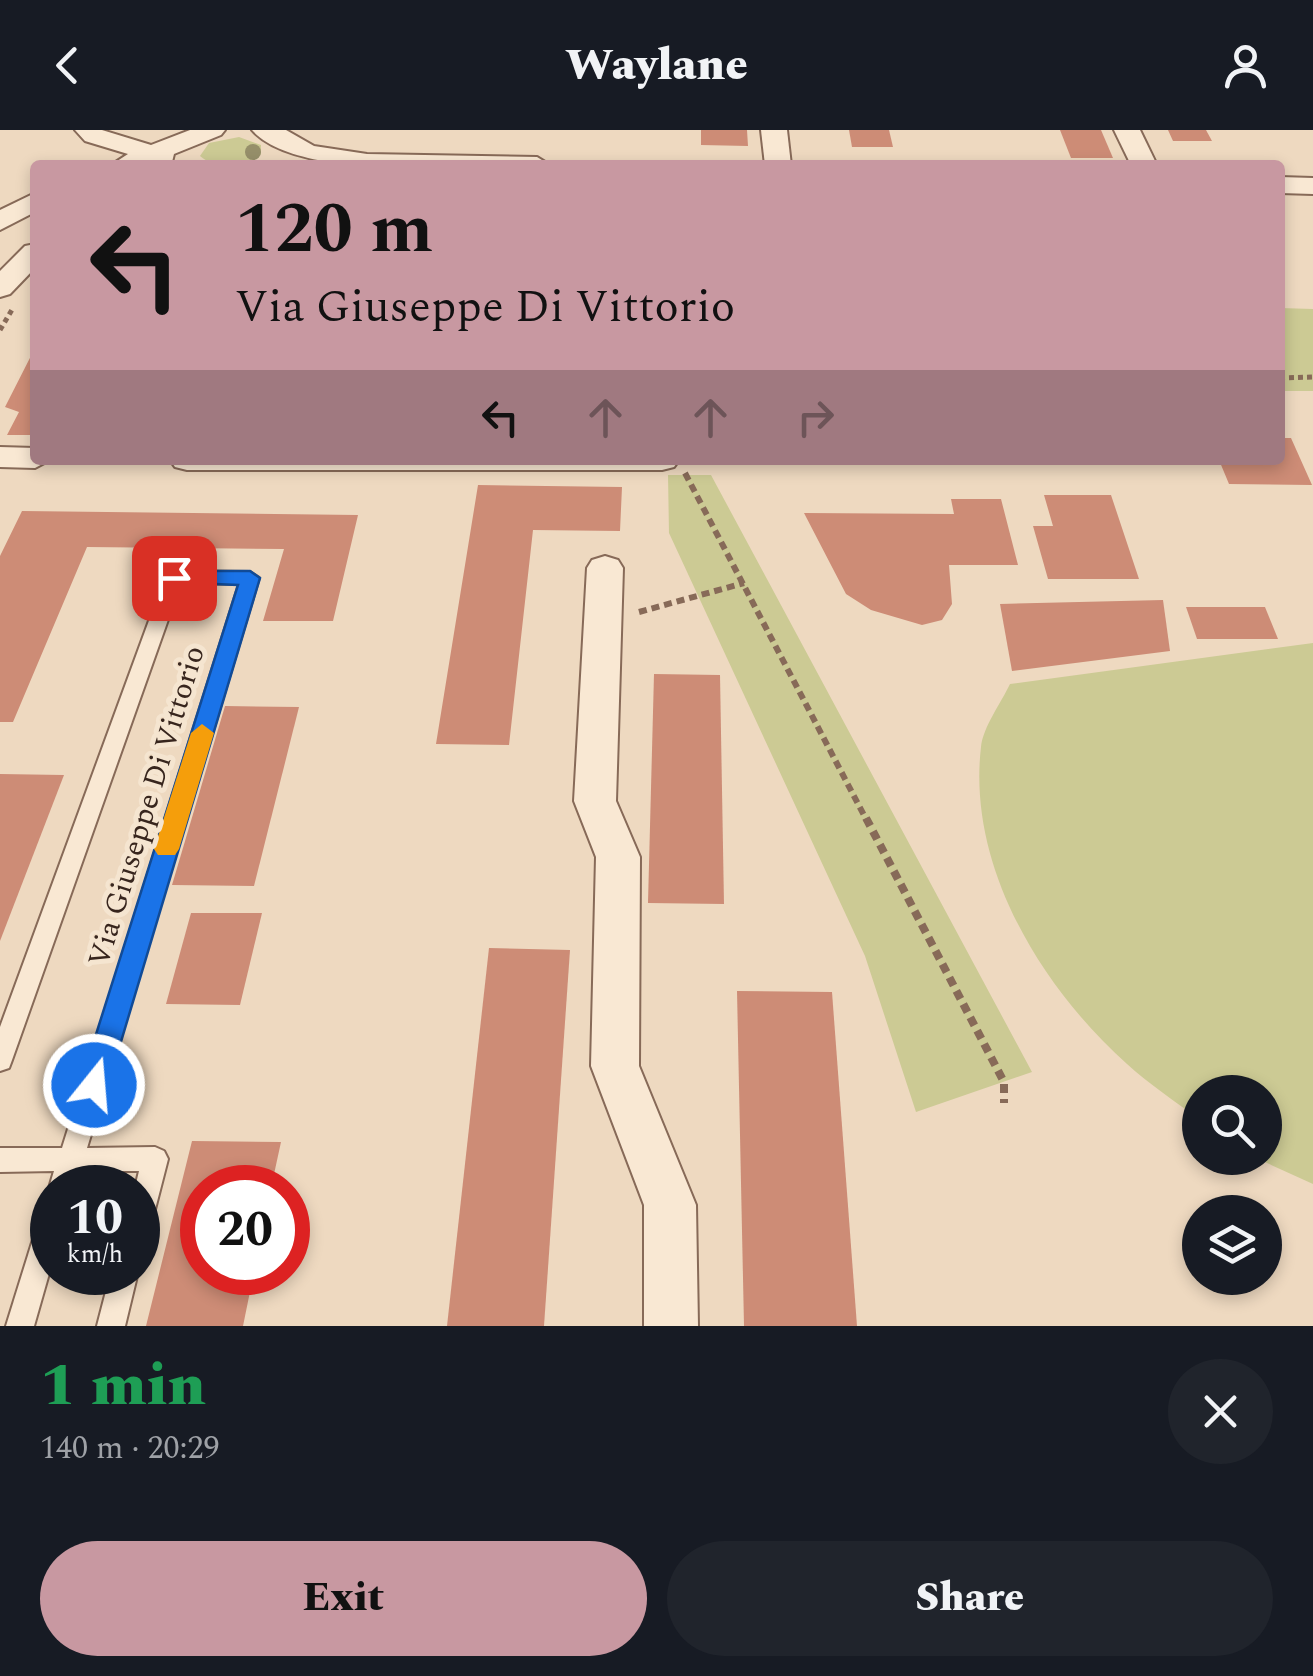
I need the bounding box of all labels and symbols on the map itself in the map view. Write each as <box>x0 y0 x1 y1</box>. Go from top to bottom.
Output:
pin <box>132 536 217 621</box>
street label: Via Giuseppe Di Vittorio <box>76 640 218 972</box>
position arrow <box>42 1033 146 1137</box>
speed limit sign: 20 <box>180 1165 310 1295</box>

